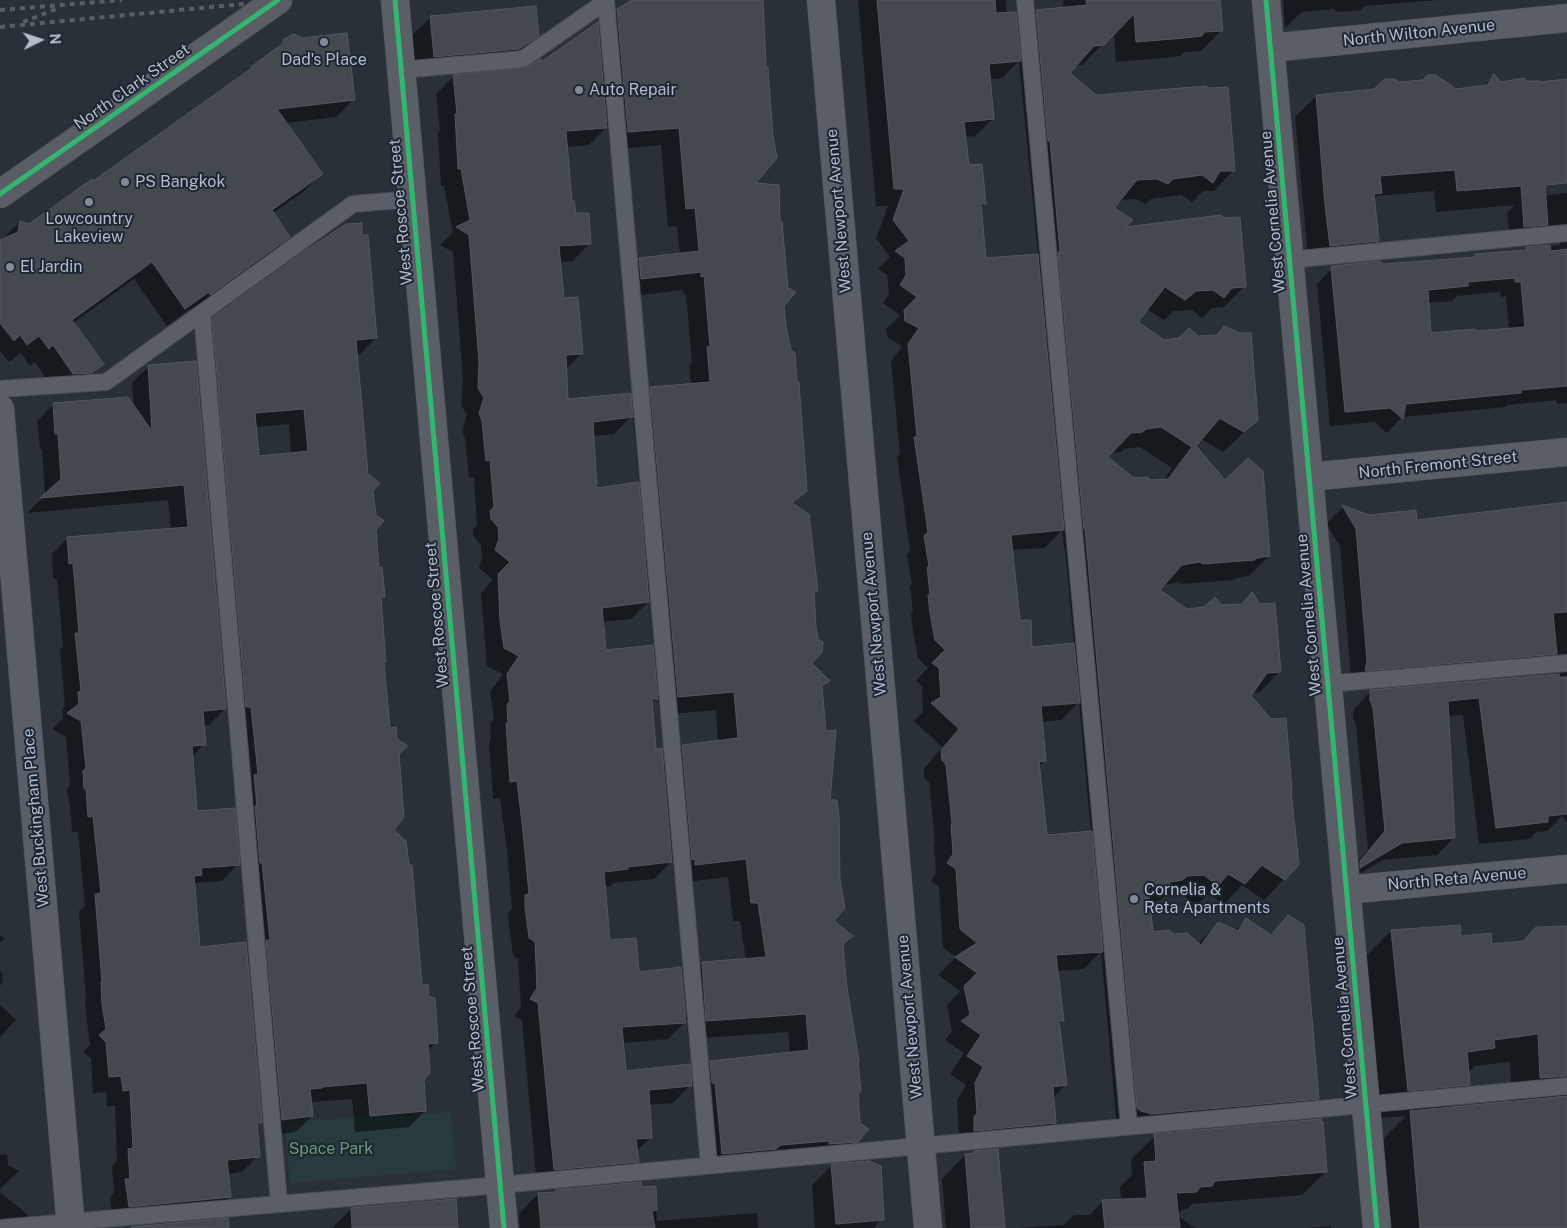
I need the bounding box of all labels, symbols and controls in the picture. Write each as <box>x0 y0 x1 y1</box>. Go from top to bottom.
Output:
north arrow <box>15 15 65 65</box>
street label: North Wilton Avenue <box>1342 15 1496 51</box>
text: N <box>47 33 63 45</box>
marker: Dad's Place <box>318 36 330 48</box>
street label: North Clark Street <box>70 40 194 134</box>
place label: Dad's Place <box>281 50 367 70</box>
place label: Auto Repair <box>589 80 677 100</box>
marker: Auto Repair <box>573 84 585 96</box>
street label: West Newport Avenue <box>822 128 856 294</box>
street label: West Cornelia Avenue <box>1256 130 1290 294</box>
street label: West Roscoe Street <box>385 138 417 286</box>
place label: PS Bangkok <box>135 172 225 192</box>
marker: PS Bangkok <box>119 176 131 188</box>
marker: Lowcountry Lakeview <box>83 196 95 208</box>
place label: Lowcountry Lakeview <box>45 209 133 247</box>
place label: El Jardin <box>20 257 83 277</box>
marker: El Jardin <box>4 261 16 273</box>
street label: North Fremont Street <box>1358 447 1518 483</box>
street label: West Newport Avenue <box>857 531 891 697</box>
street label: West Cornelia Avenue <box>1292 533 1326 697</box>
street label: West Roscoe Street <box>421 541 453 689</box>
street label: West Buckingham Place <box>19 728 53 908</box>
street label: North Reta Avenue <box>1387 863 1527 895</box>
place label: Cornelia & Reta Apartments <box>1144 880 1270 918</box>
marker: Cornelia & Reta Apartments <box>1128 893 1140 905</box>
street label: West Newport Avenue <box>893 934 927 1100</box>
street label: West Cornelia Avenue <box>1328 936 1362 1100</box>
street label: West Roscoe Street <box>457 945 489 1093</box>
park label: Space Park <box>289 1139 373 1159</box>

